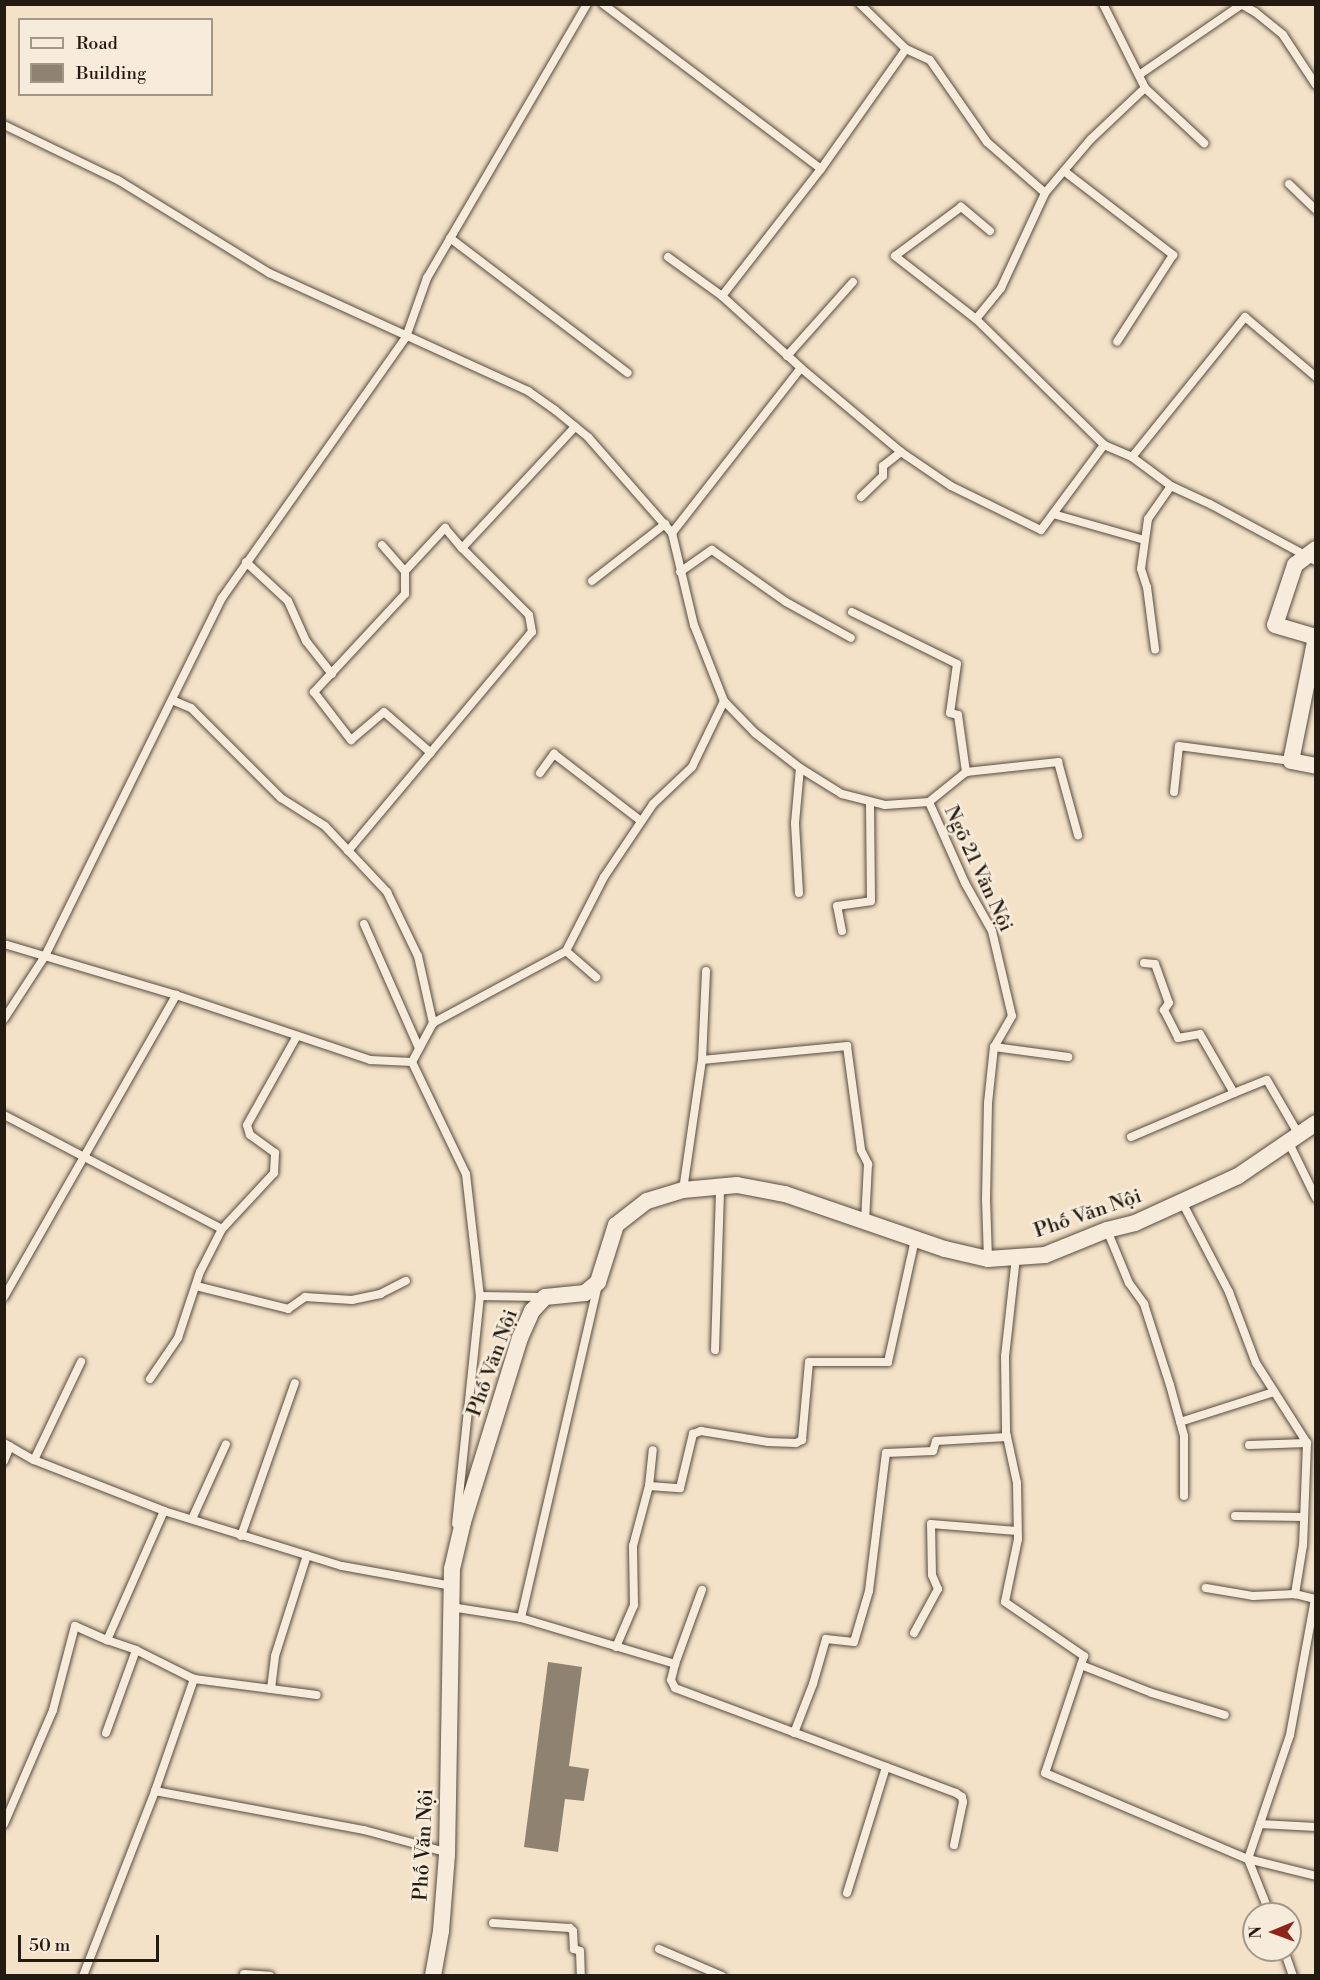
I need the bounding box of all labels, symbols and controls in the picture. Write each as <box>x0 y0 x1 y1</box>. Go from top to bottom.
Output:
legend <box>18 18 213 96</box>
text: Road <box>76 32 118 55</box>
text: Building <box>76 62 146 85</box>
street label: Ngõ 21 Văn Nội <box>938 802 1018 936</box>
street label: Phố Văn Nội <box>1031 1184 1145 1244</box>
street label: Phố Văn Nội <box>463 1306 523 1420</box>
street label: Phố Văn Nội <box>409 1788 439 1902</box>
north arrow <box>1242 1902 1302 1962</box>
scale bar <box>21 1923 162 1961</box>
text: N <box>1246 1926 1266 1939</box>
text: 50 m <box>29 1934 70 1957</box>

